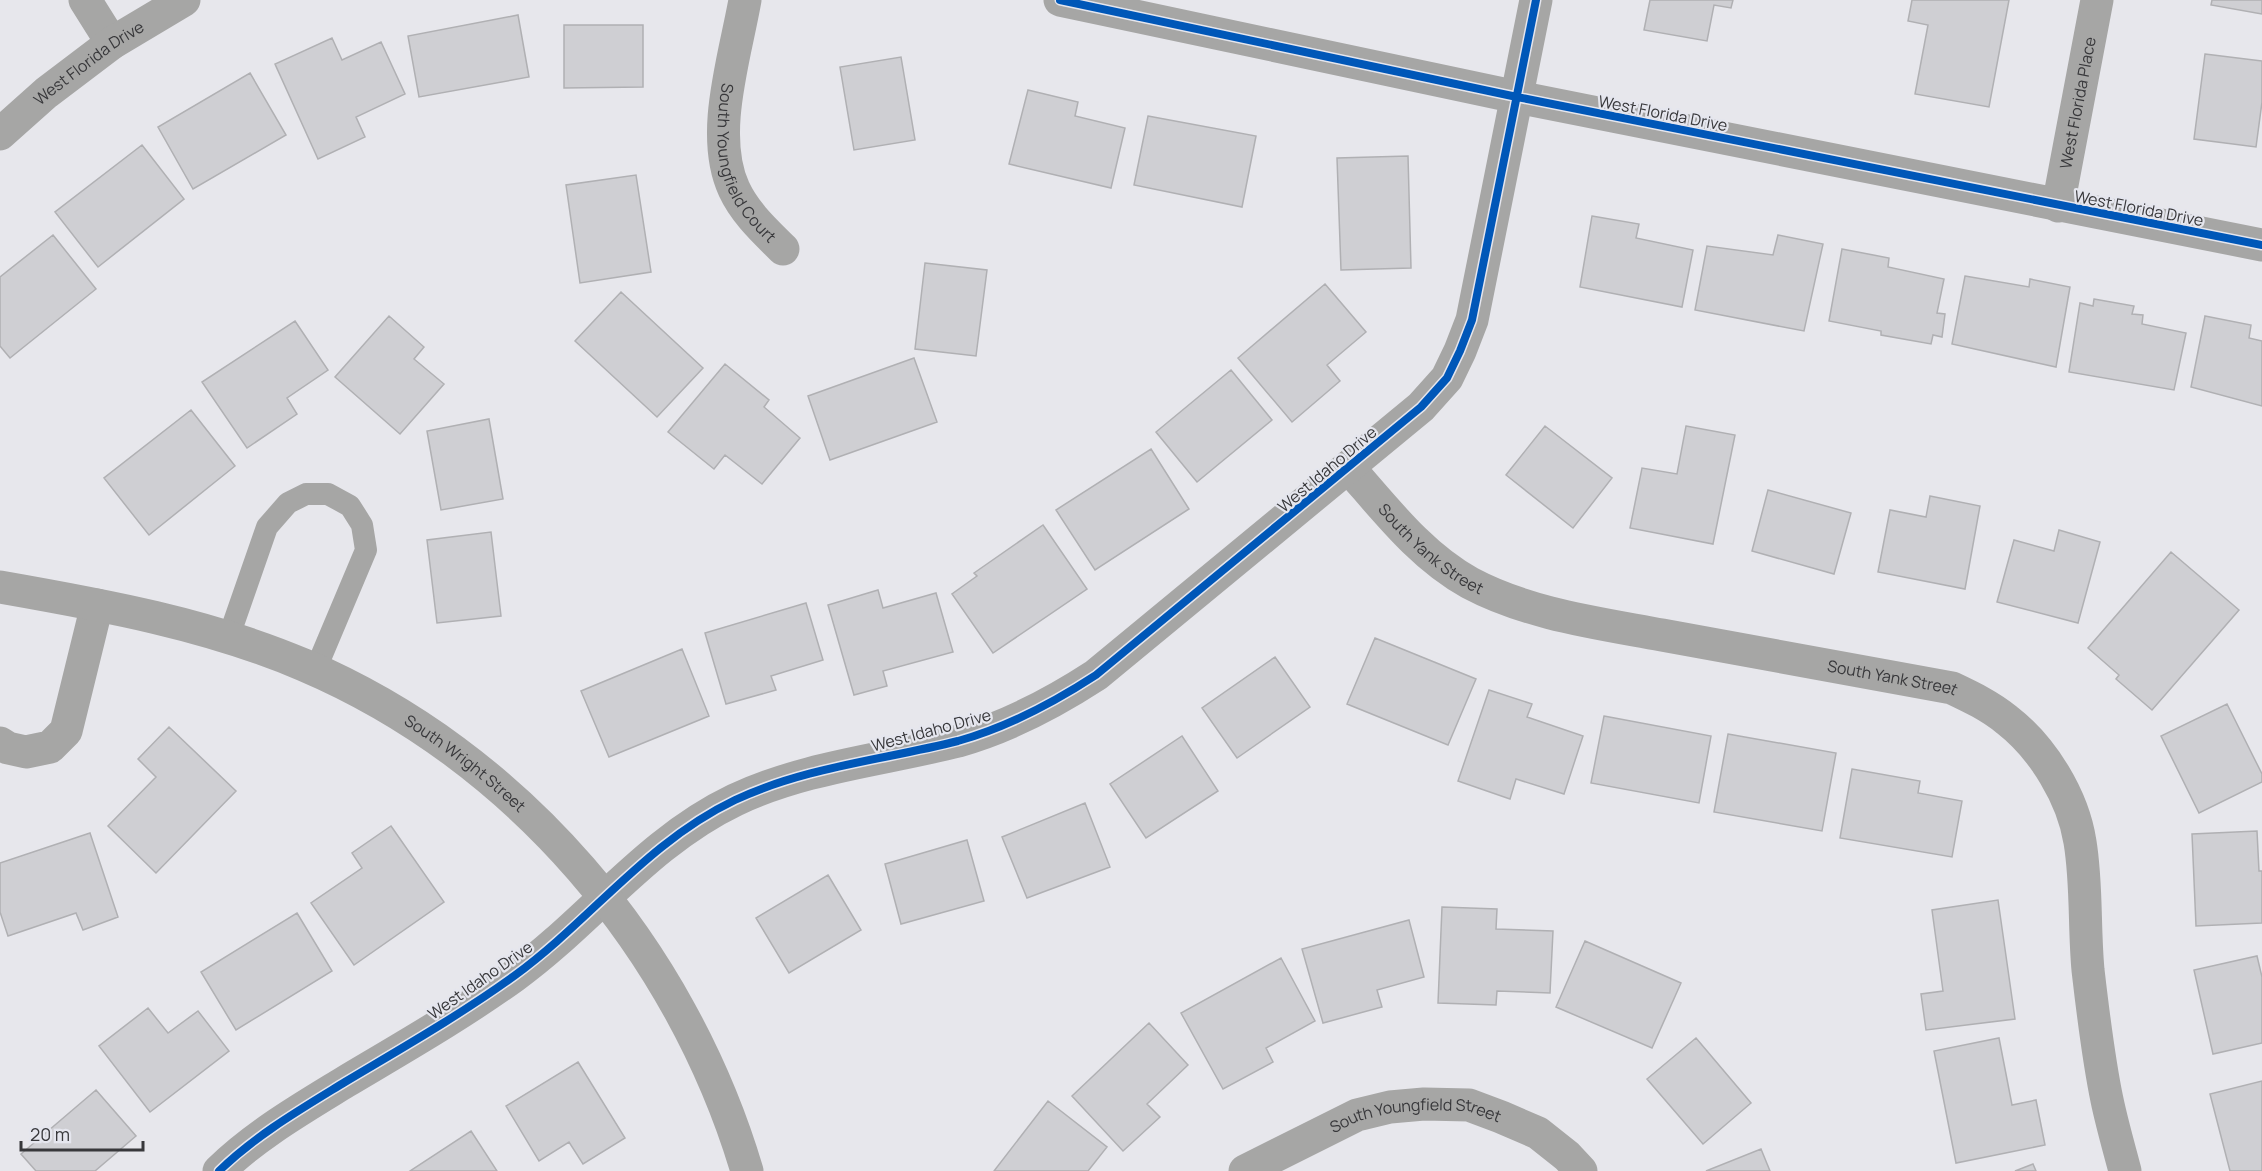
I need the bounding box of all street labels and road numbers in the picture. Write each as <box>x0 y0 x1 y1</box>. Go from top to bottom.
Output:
street label: West Florida Drive <box>29 16 148 110</box>
street label: West Florida Place <box>2054 35 2101 171</box>
street label: South Youngfield Court <box>712 82 781 247</box>
street label: West Florida Drive <box>1597 90 1729 136</box>
street label: West Florida Drive <box>2073 185 2205 231</box>
street label: West Idaho Drive <box>1273 421 1381 517</box>
street label: South Yank Street <box>1373 498 1488 599</box>
street label: South Yank Street <box>1826 654 1962 700</box>
street label: West Idaho Drive <box>869 703 993 757</box>
street label: South Wright Street <box>400 709 531 817</box>
street label: West Idaho Drive <box>423 936 537 1024</box>
street label: South Youngfield Street <box>1326 1093 1504 1138</box>

